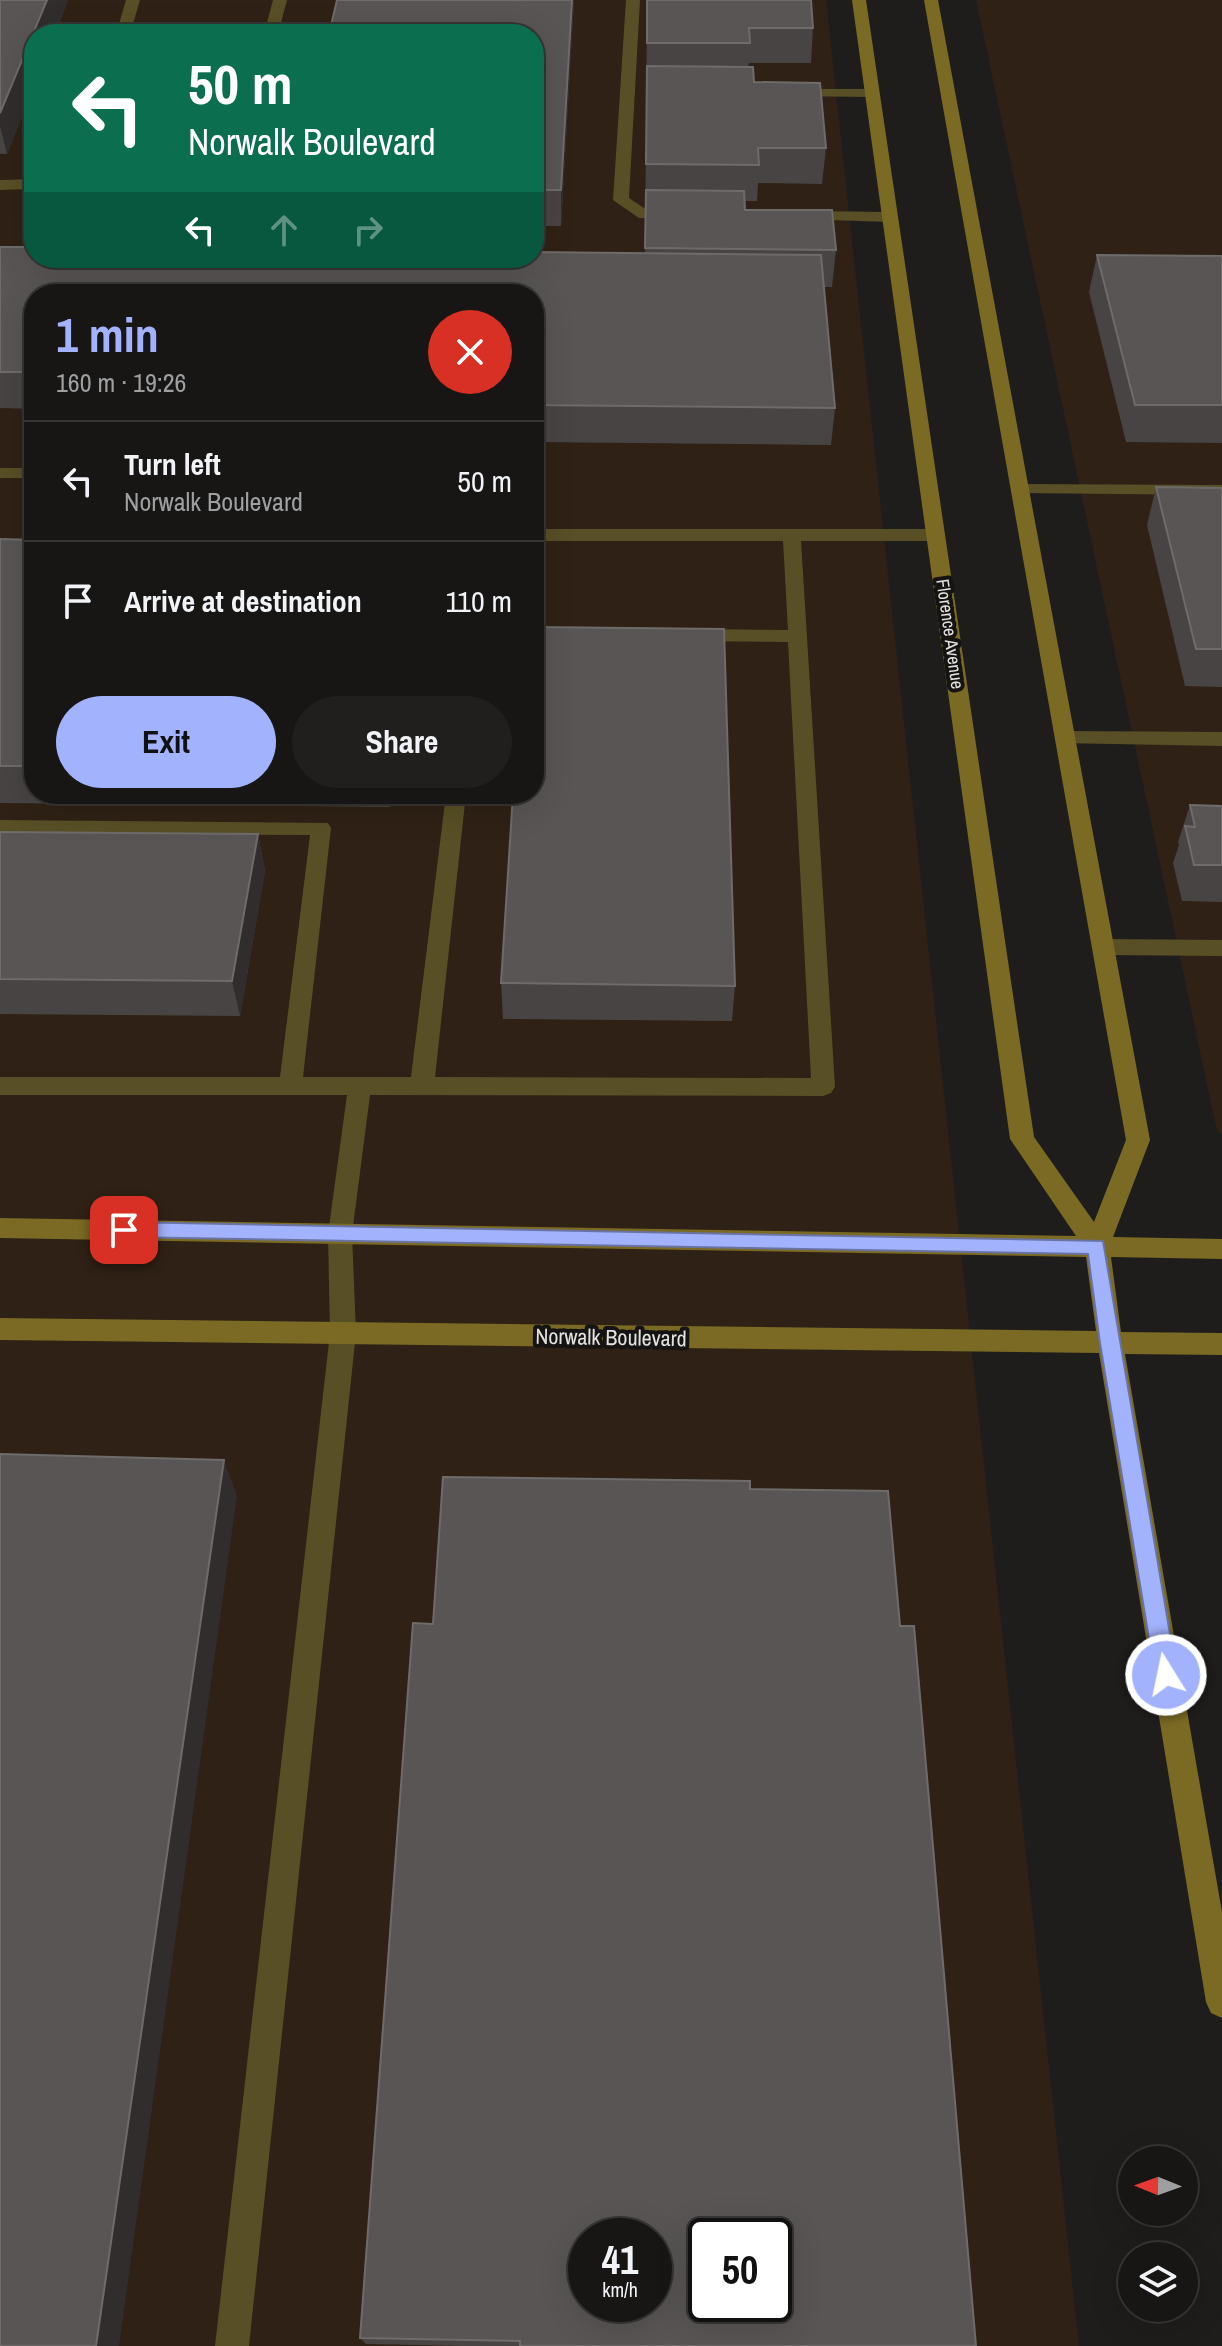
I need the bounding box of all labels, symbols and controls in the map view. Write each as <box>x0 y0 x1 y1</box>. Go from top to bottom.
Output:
text: 50 m <box>188 46 293 121</box>
icon: left <box>56 56 160 160</box>
text: Norwalk Boulevard <box>188 118 436 166</box>
icon: left <box>178 208 222 252</box>
icon: ahead <box>262 208 306 252</box>
icon: right <box>346 208 390 252</box>
text: 1 min <box>56 302 159 367</box>
button: close <box>428 310 512 394</box>
text: 160 m · 19:26 <box>56 365 186 400</box>
text: Turn left <box>124 444 221 484</box>
icon: left <box>56 459 100 503</box>
text: 50 m <box>457 461 512 501</box>
text: Norwalk Boulevard <box>124 484 303 519</box>
street label: Florence Avenue <box>930 577 971 690</box>
icon: arrive <box>56 579 100 623</box>
text: Arrive at destination <box>124 581 362 621</box>
text: 110 m <box>445 581 512 621</box>
button: Exit <box>56 696 276 788</box>
button: Share <box>292 696 512 788</box>
pin <box>90 1196 158 1264</box>
icon: arrive <box>102 1208 146 1252</box>
street label: Norwalk Boulevard <box>535 1321 687 1353</box>
position arrow <box>1124 1633 1208 1717</box>
north arrow <box>1118 2146 1198 2226</box>
map controls <box>1118 2146 1198 2322</box>
speed limit sign: 50 <box>688 2218 792 2322</box>
text: 41 <box>602 2233 638 2286</box>
button: layers <box>1118 2242 1198 2322</box>
text: km/h <box>602 2276 638 2303</box>

